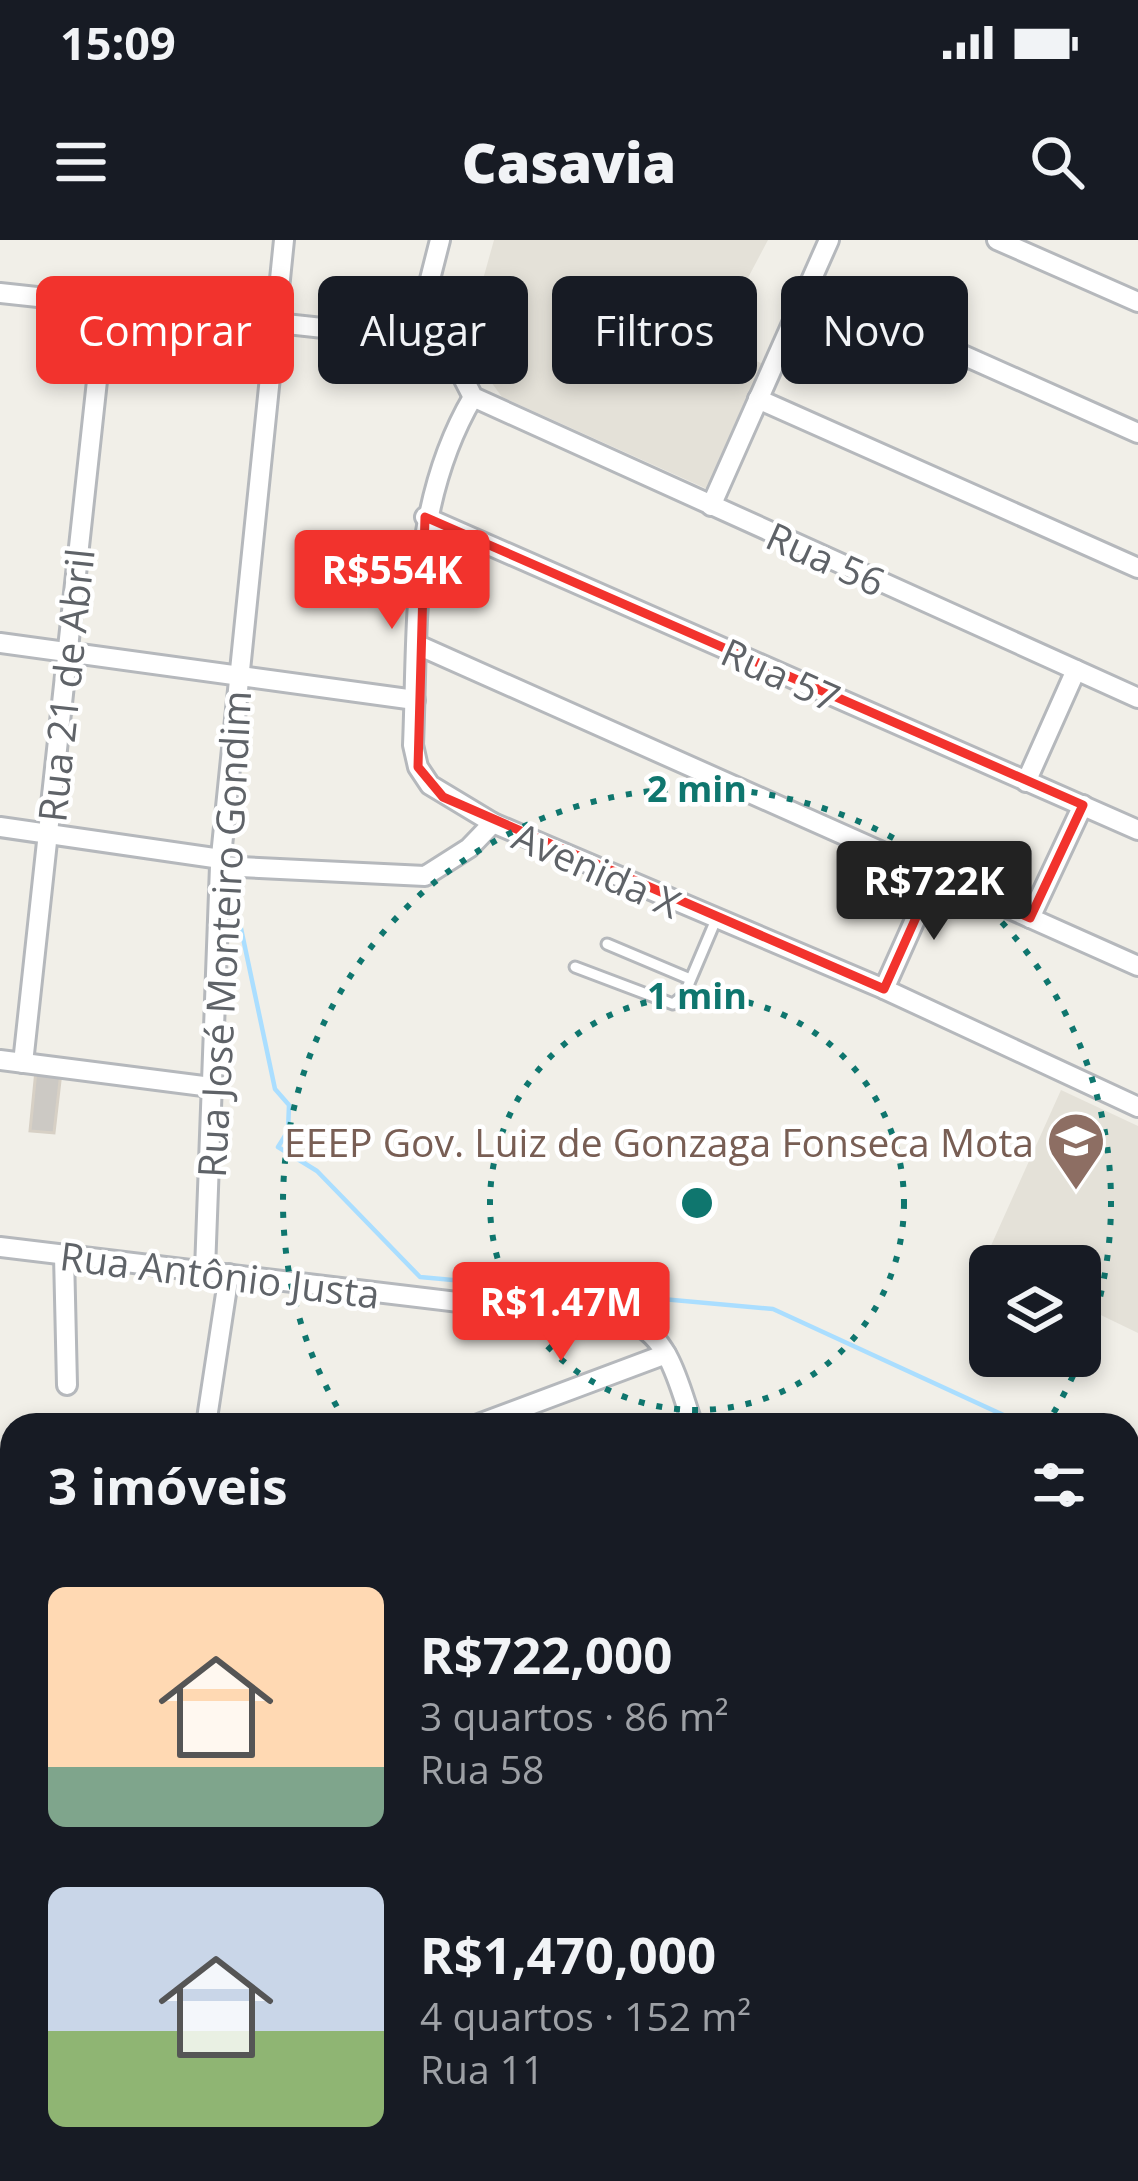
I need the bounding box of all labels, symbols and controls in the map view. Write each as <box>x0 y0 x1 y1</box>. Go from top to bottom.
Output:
text: 15:09 <box>60 12 176 73</box>
text: Casavia <box>462 125 676 199</box>
icon: menu <box>48 129 114 195</box>
icon: search <box>1024 129 1090 195</box>
chip: Comprar <box>36 276 294 384</box>
chip: Alugar <box>318 276 528 384</box>
chip: Filtros <box>552 276 757 384</box>
chip: Novo <box>781 276 968 384</box>
street label: Rua 56 <box>758 508 894 608</box>
pin: R$554K <box>294 530 490 632</box>
text: R$554K <box>322 542 462 595</box>
street label: Rua 21 de Abril <box>24 546 106 824</box>
street label: Rua 57 <box>713 624 849 724</box>
street label: Rua José Monteiro Gondim <box>184 689 262 1179</box>
text: 2 min <box>647 764 747 813</box>
street label: Avenida X <box>505 809 690 930</box>
pin: R$722K <box>836 841 1032 943</box>
text: R$722K <box>864 853 1004 906</box>
text: 1 min <box>647 971 747 1020</box>
school or university icon: EEEP Gov. Luiz de Gonzaga Fonseca Mota <box>1045 1110 1107 1192</box>
place label: EEEP Gov. Luiz de Gonzaga Fonseca Mota <box>284 1115 1034 1168</box>
centre of rings <box>676 1182 718 1224</box>
street label: Rua Antônio Justa <box>57 1228 383 1320</box>
map controls <box>969 1245 1101 1377</box>
button: layers <box>969 1245 1101 1377</box>
pin: R$1.47M <box>450 1262 672 1364</box>
text: R$1.47M <box>480 1274 642 1327</box>
text: 3 imóveis <box>48 1450 288 1520</box>
icon: filters <box>1026 1452 1092 1518</box>
text: R$722,000 <box>420 1619 672 1689</box>
icon: home <box>144 1635 288 1779</box>
text: 3 quartos · 86 m² <box>420 1689 729 1742</box>
text: Rua 58 <box>420 1742 544 1795</box>
text: R$1,470,000 <box>420 1919 716 1989</box>
icon: home <box>144 1935 288 2079</box>
text: 4 quartos · 152 m² <box>420 1989 751 2042</box>
text: Rua 11 <box>420 2042 544 2095</box>

